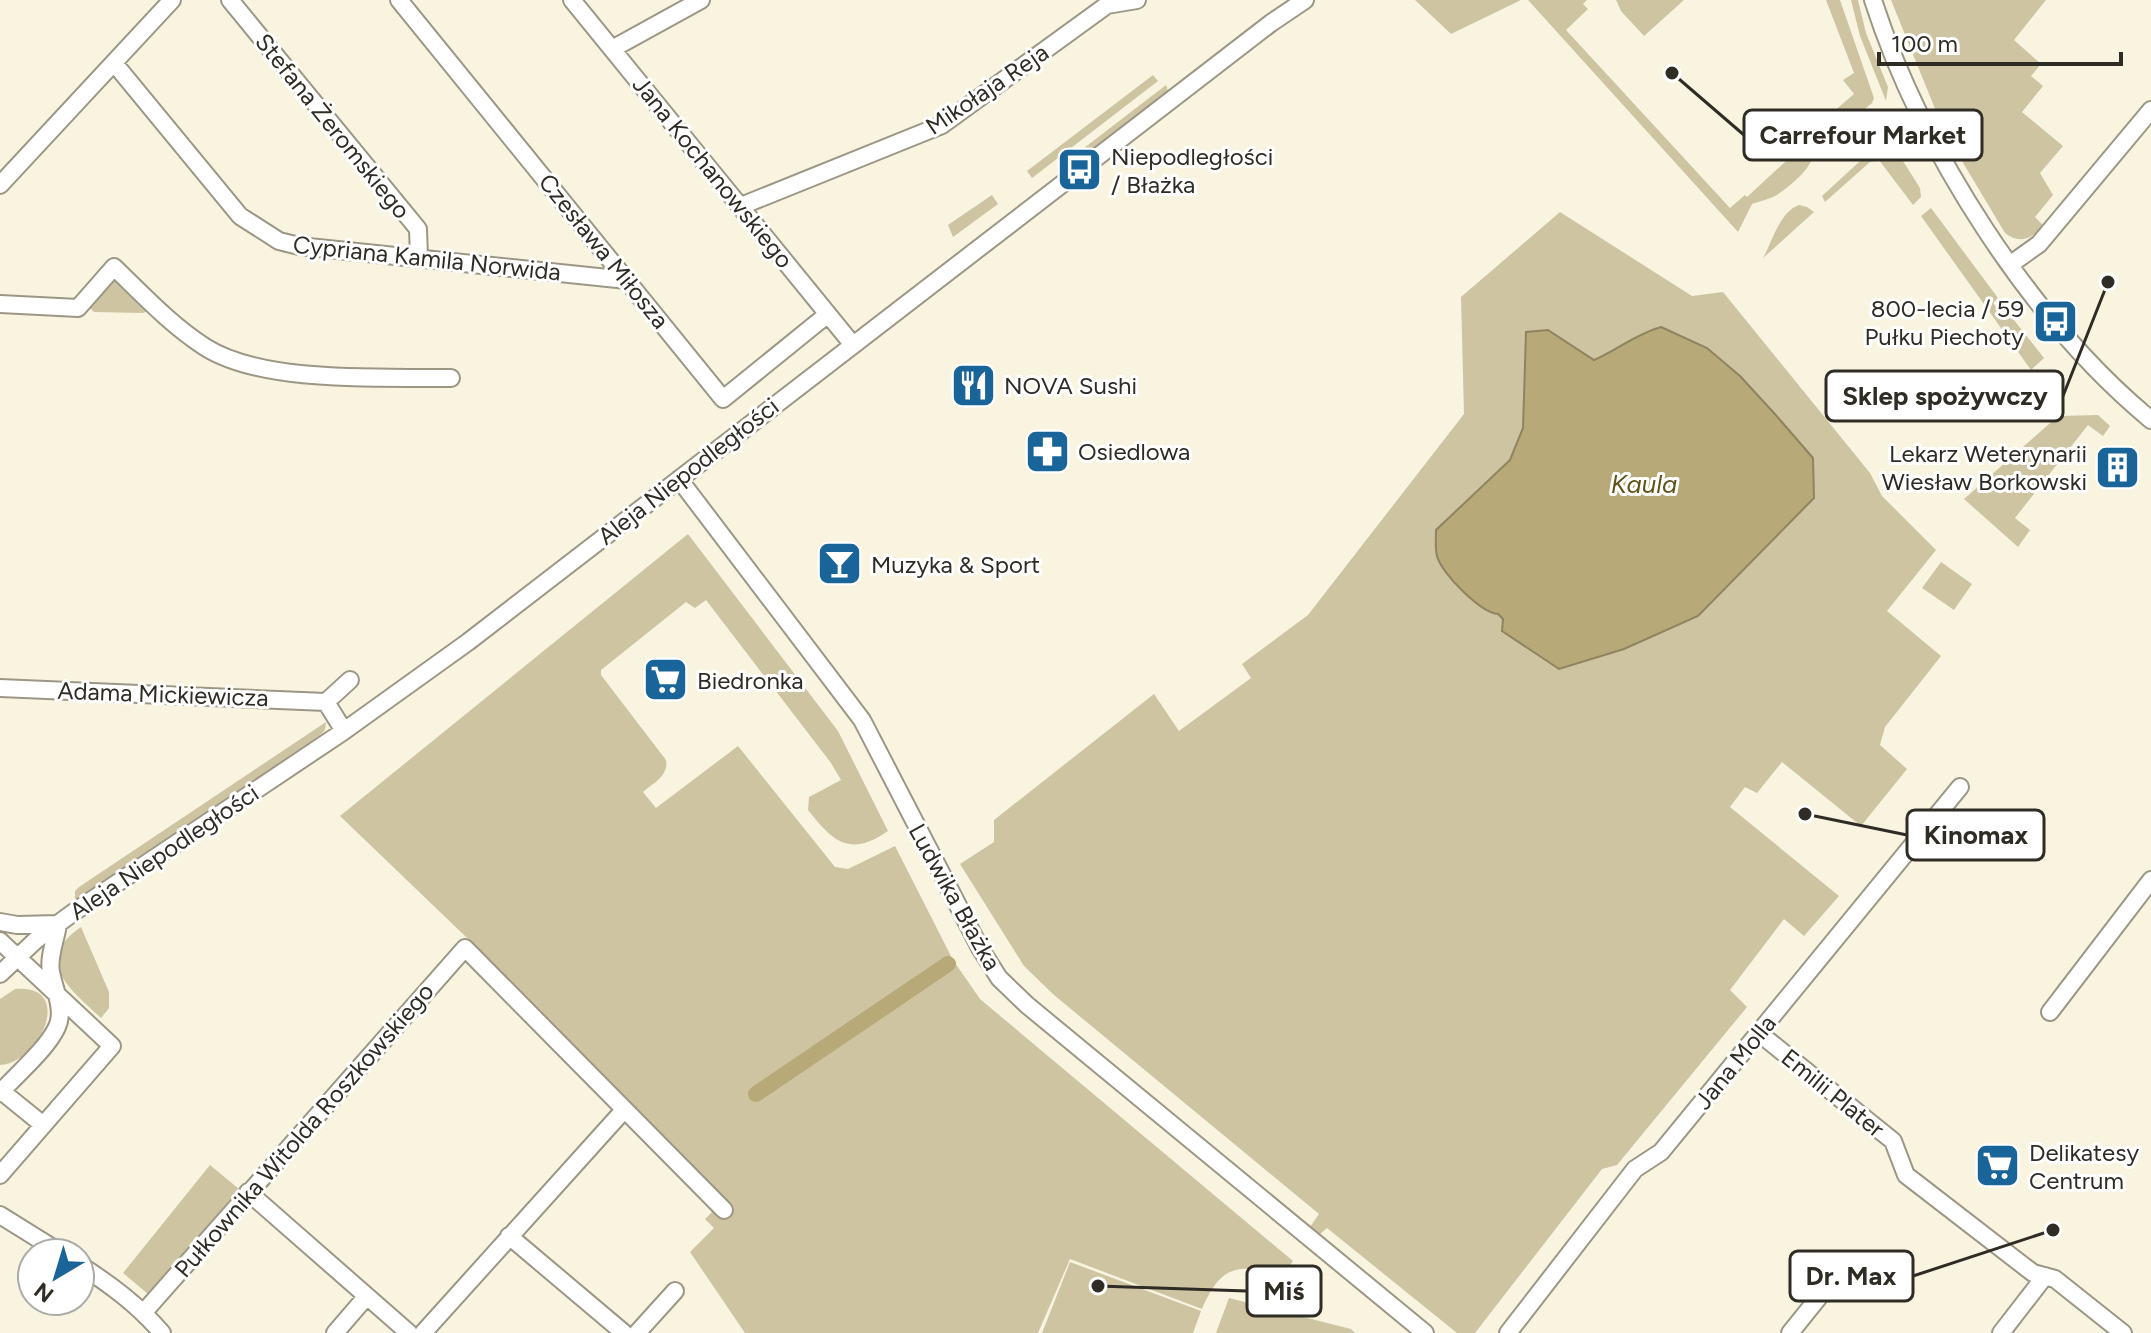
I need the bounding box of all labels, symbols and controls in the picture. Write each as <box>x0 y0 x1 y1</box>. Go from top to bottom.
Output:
scale bar <box>1879 16 2121 66</box>
street label: Stefana Żeromskiego <box>249 28 417 224</box>
text: 100 m <box>1891 29 1958 58</box>
street label: Mikołaja Reja <box>920 37 1054 141</box>
street label: Jana Kochanowskiego <box>627 70 799 274</box>
callout: Carrefour Market <box>1744 110 1982 160</box>
text: Carrefour Market <box>1760 119 1966 151</box>
place label: Niepodległości / Błażka <box>1111 142 1273 199</box>
bus stop icon: Niepodległości / Błażka <box>1056 146 1104 194</box>
street label: Czesława Miłosza <box>533 168 675 334</box>
street label: Cypriana Kamila Norwida <box>292 230 562 286</box>
place label: 800-lecia / 59 Pułku Piechoty <box>1865 294 2024 351</box>
bus stop icon: 800-lecia / 59 Pułku Piechoty <box>2031 298 2079 346</box>
restaurant icon: NOVA Sushi <box>949 361 997 409</box>
place label: NOVA Sushi <box>1004 371 1137 400</box>
callout: Sklep spożywczy <box>1826 371 2063 421</box>
text: Sklep spożywczy <box>1842 380 2048 412</box>
street label: Aleja Niepodległości <box>592 391 784 551</box>
pharmacy icon: Osiedlowa <box>1023 427 1071 475</box>
place label: Osiedlowa <box>1078 437 1190 466</box>
place label: Lekarz Weterynarii Wiesław Borkowski <box>1882 439 2087 496</box>
building icon: Lekarz Weterynarii Wiesław Borkowski <box>2094 443 2142 491</box>
water label: Kaula <box>1611 468 1677 500</box>
bar icon: Muzyka & Sport <box>816 540 864 588</box>
place label: Muzyka & Sport <box>871 550 1040 579</box>
supermarket icon: Biedronka <box>642 656 690 704</box>
place label: Biedronka <box>697 666 803 695</box>
street label: Adama Mickiewicza <box>57 676 269 712</box>
street label: Aleja Niepodległości <box>64 778 264 926</box>
callout: Kinomax <box>1907 810 2044 860</box>
street label: Ludwika Błażka <box>903 819 1007 975</box>
text: Kinomax <box>1924 819 2028 851</box>
street label: Pułkownika Witolda Roszkowskiego <box>168 977 440 1283</box>
street label: Jana Molla <box>1688 1009 1782 1115</box>
street label: Emilii Plater <box>1776 1043 1890 1143</box>
place label: Delikatesy Centrum <box>2029 1138 2139 1195</box>
supermarket icon: Delikatesy Centrum <box>1974 1142 2022 1190</box>
north arrow <box>16 1237 96 1317</box>
callout: Dr. Max <box>1790 1251 1913 1301</box>
text: Dr. Max <box>1806 1260 1896 1292</box>
callout: Miś <box>1247 1266 1321 1316</box>
text: Miś <box>1263 1275 1305 1307</box>
text: N <box>29 1276 59 1308</box>

